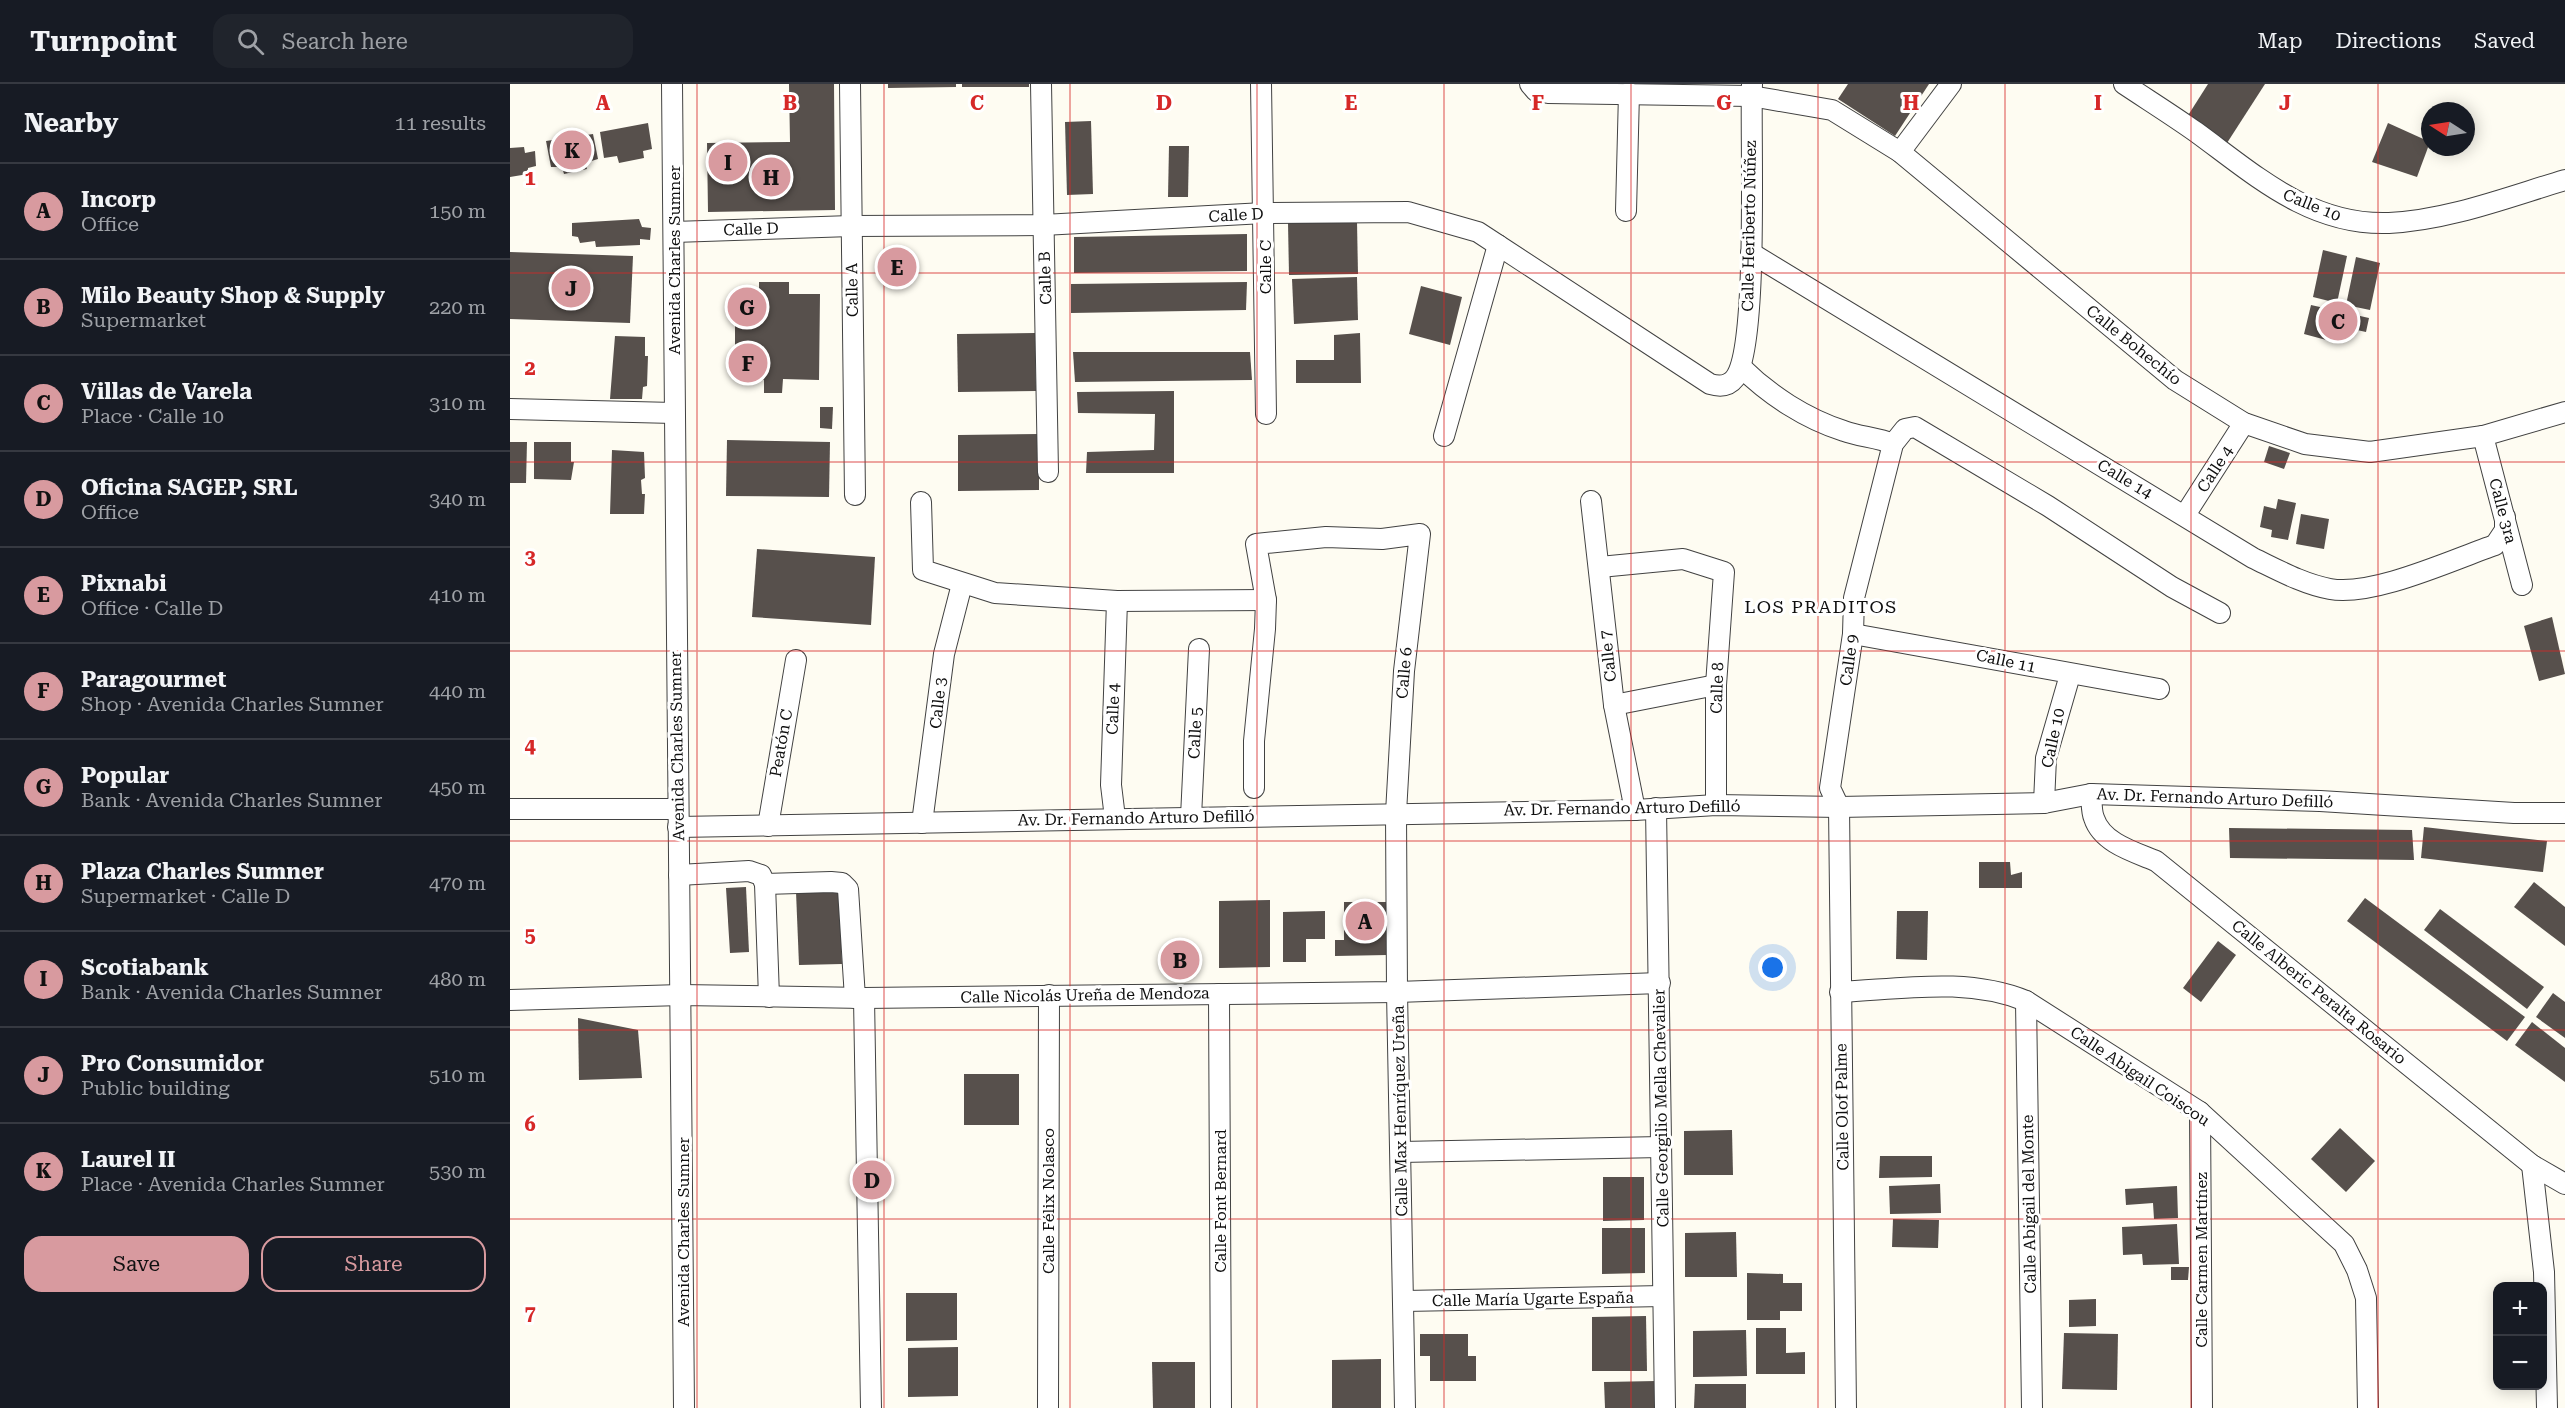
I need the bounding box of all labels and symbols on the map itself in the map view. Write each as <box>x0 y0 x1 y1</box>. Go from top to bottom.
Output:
text: A <box>596 91 611 115</box>
text: B <box>783 91 797 115</box>
text: C <box>970 91 984 115</box>
text: D <box>1156 91 1172 115</box>
text: E <box>1345 91 1358 115</box>
text: F <box>1532 91 1544 115</box>
text: G <box>1716 91 1732 115</box>
text: H <box>1903 91 1919 115</box>
text: I <box>2094 91 2102 115</box>
text: J <box>2279 91 2291 115</box>
north arrow <box>2421 102 2475 156</box>
pin: K <box>552 128 592 172</box>
pin: I <box>708 140 748 184</box>
street label: Calle Heriberto Núñez <box>1738 140 1760 312</box>
pin: H <box>752 154 790 200</box>
street label: Avenida Charles Sumner <box>665 165 684 355</box>
text: 1 <box>524 166 536 190</box>
street label: Calle 10 <box>2280 185 2344 225</box>
street label: Calle D <box>1208 204 1264 226</box>
street label: Calle D <box>723 219 779 239</box>
street label: Calle C <box>1256 240 1275 294</box>
pin: E <box>878 244 916 290</box>
street label: Calle B <box>1035 251 1055 305</box>
street label: Calle A <box>842 262 862 317</box>
pin: J <box>552 266 590 310</box>
pin: G <box>728 284 766 330</box>
pin: C <box>2318 298 2358 344</box>
street label: Calle Bohechío <box>2083 301 2186 389</box>
pin: F <box>728 340 768 386</box>
text: 2 <box>524 356 536 380</box>
street label: Calle 4 <box>2193 442 2237 496</box>
street label: Calle 14 <box>2094 455 2156 503</box>
street label: Calle 3ra <box>2485 476 2521 546</box>
text: 3 <box>524 545 536 569</box>
district label: LOS PRADITOS <box>1744 596 1898 617</box>
street label: Calle 7 <box>1596 629 1620 683</box>
street label: Calle 9 <box>1836 633 1862 687</box>
street label: Calle 11 <box>1974 645 2038 677</box>
street label: Calle 6 <box>1392 646 1416 700</box>
street label: Avenida Charles Sumner <box>666 651 688 841</box>
street label: Calle 8 <box>1707 662 1727 714</box>
street label: Calle 3 <box>926 676 950 730</box>
street label: Calle 4 <box>1103 683 1123 735</box>
street label: Calle 10 <box>2037 706 2069 770</box>
street label: Calle 5 <box>1184 707 1206 759</box>
street label: Peatón C <box>766 708 796 778</box>
text: 4 <box>524 734 536 758</box>
street label: Av. Dr. Fernando Arturo Defilló <box>2096 784 2334 812</box>
street label: Av. Dr. Fernando Arturo Defilló <box>1503 796 1741 820</box>
street label: Av. Dr. Fernando Arturo Defilló <box>1017 806 1255 830</box>
pin: A <box>1346 898 1384 944</box>
street label: Calle Alberic Peralta Rosario <box>2228 916 2410 1068</box>
text: 5 <box>524 923 536 947</box>
pin: B <box>1160 938 1200 982</box>
your location <box>1758 953 1787 982</box>
street label: Calle Nicolás Ureña de Mendoza <box>960 983 1210 1007</box>
street label: Calle Georgilio Mella Chevalier <box>1649 988 1673 1227</box>
street label: Calle Max Henríquez Ureña <box>1389 1005 1411 1217</box>
street label: Calle Abigail Coiscou <box>2067 1022 2213 1130</box>
street label: Calle Olof Palme <box>1831 1043 1853 1171</box>
text: 6 <box>524 1112 536 1136</box>
street label: Calle Abigail del Monte <box>2018 1114 2040 1294</box>
street label: Calle Félix Nolasco <box>1039 1128 1058 1274</box>
street label: Calle Font Bernard <box>1211 1129 1230 1273</box>
street label: Avenida Charles Sumner <box>674 1137 693 1327</box>
pin: D <box>852 1158 892 1202</box>
street label: Calle Carmen Martínez <box>2192 1172 2211 1348</box>
street label: Calle María Ugarte España <box>1432 1288 1634 1310</box>
text: 7 <box>524 1301 536 1325</box>

